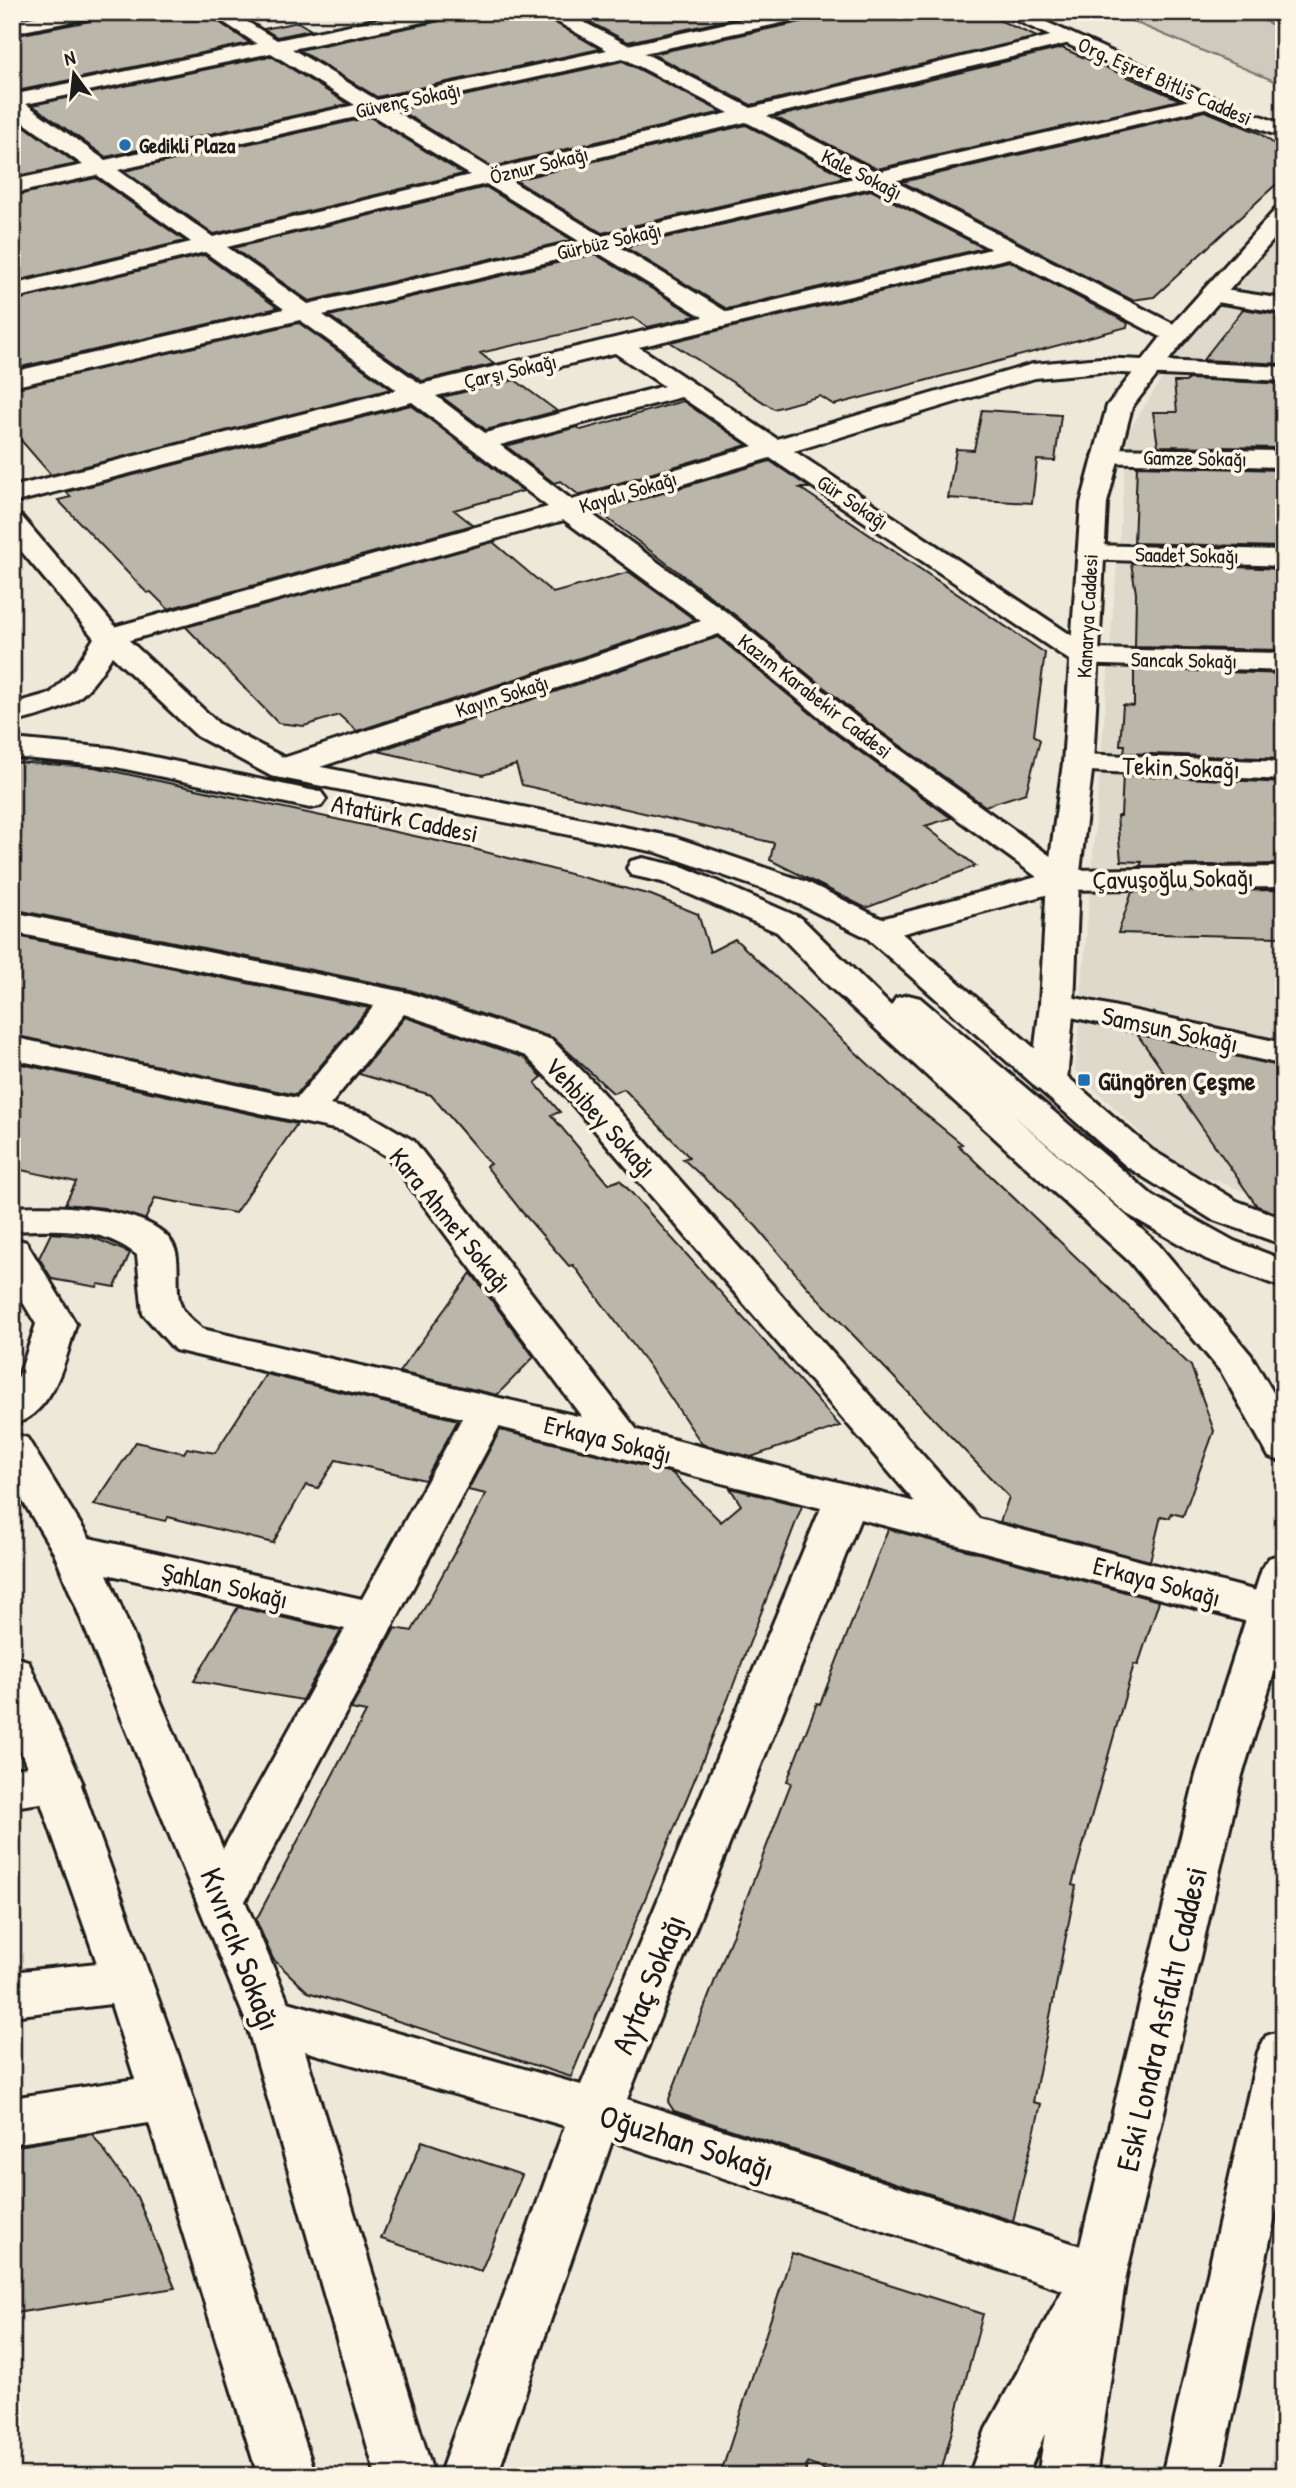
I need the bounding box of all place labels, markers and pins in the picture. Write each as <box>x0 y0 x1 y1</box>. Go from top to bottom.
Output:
place label: Gedikli Plaza <box>139 131 236 160</box>
marker: Gedikli Plaza <box>117 137 133 153</box>
place label: Güngören Çeşme <box>1098 1063 1256 1099</box>
marker: Güngören Çeşme <box>1076 1072 1092 1088</box>

